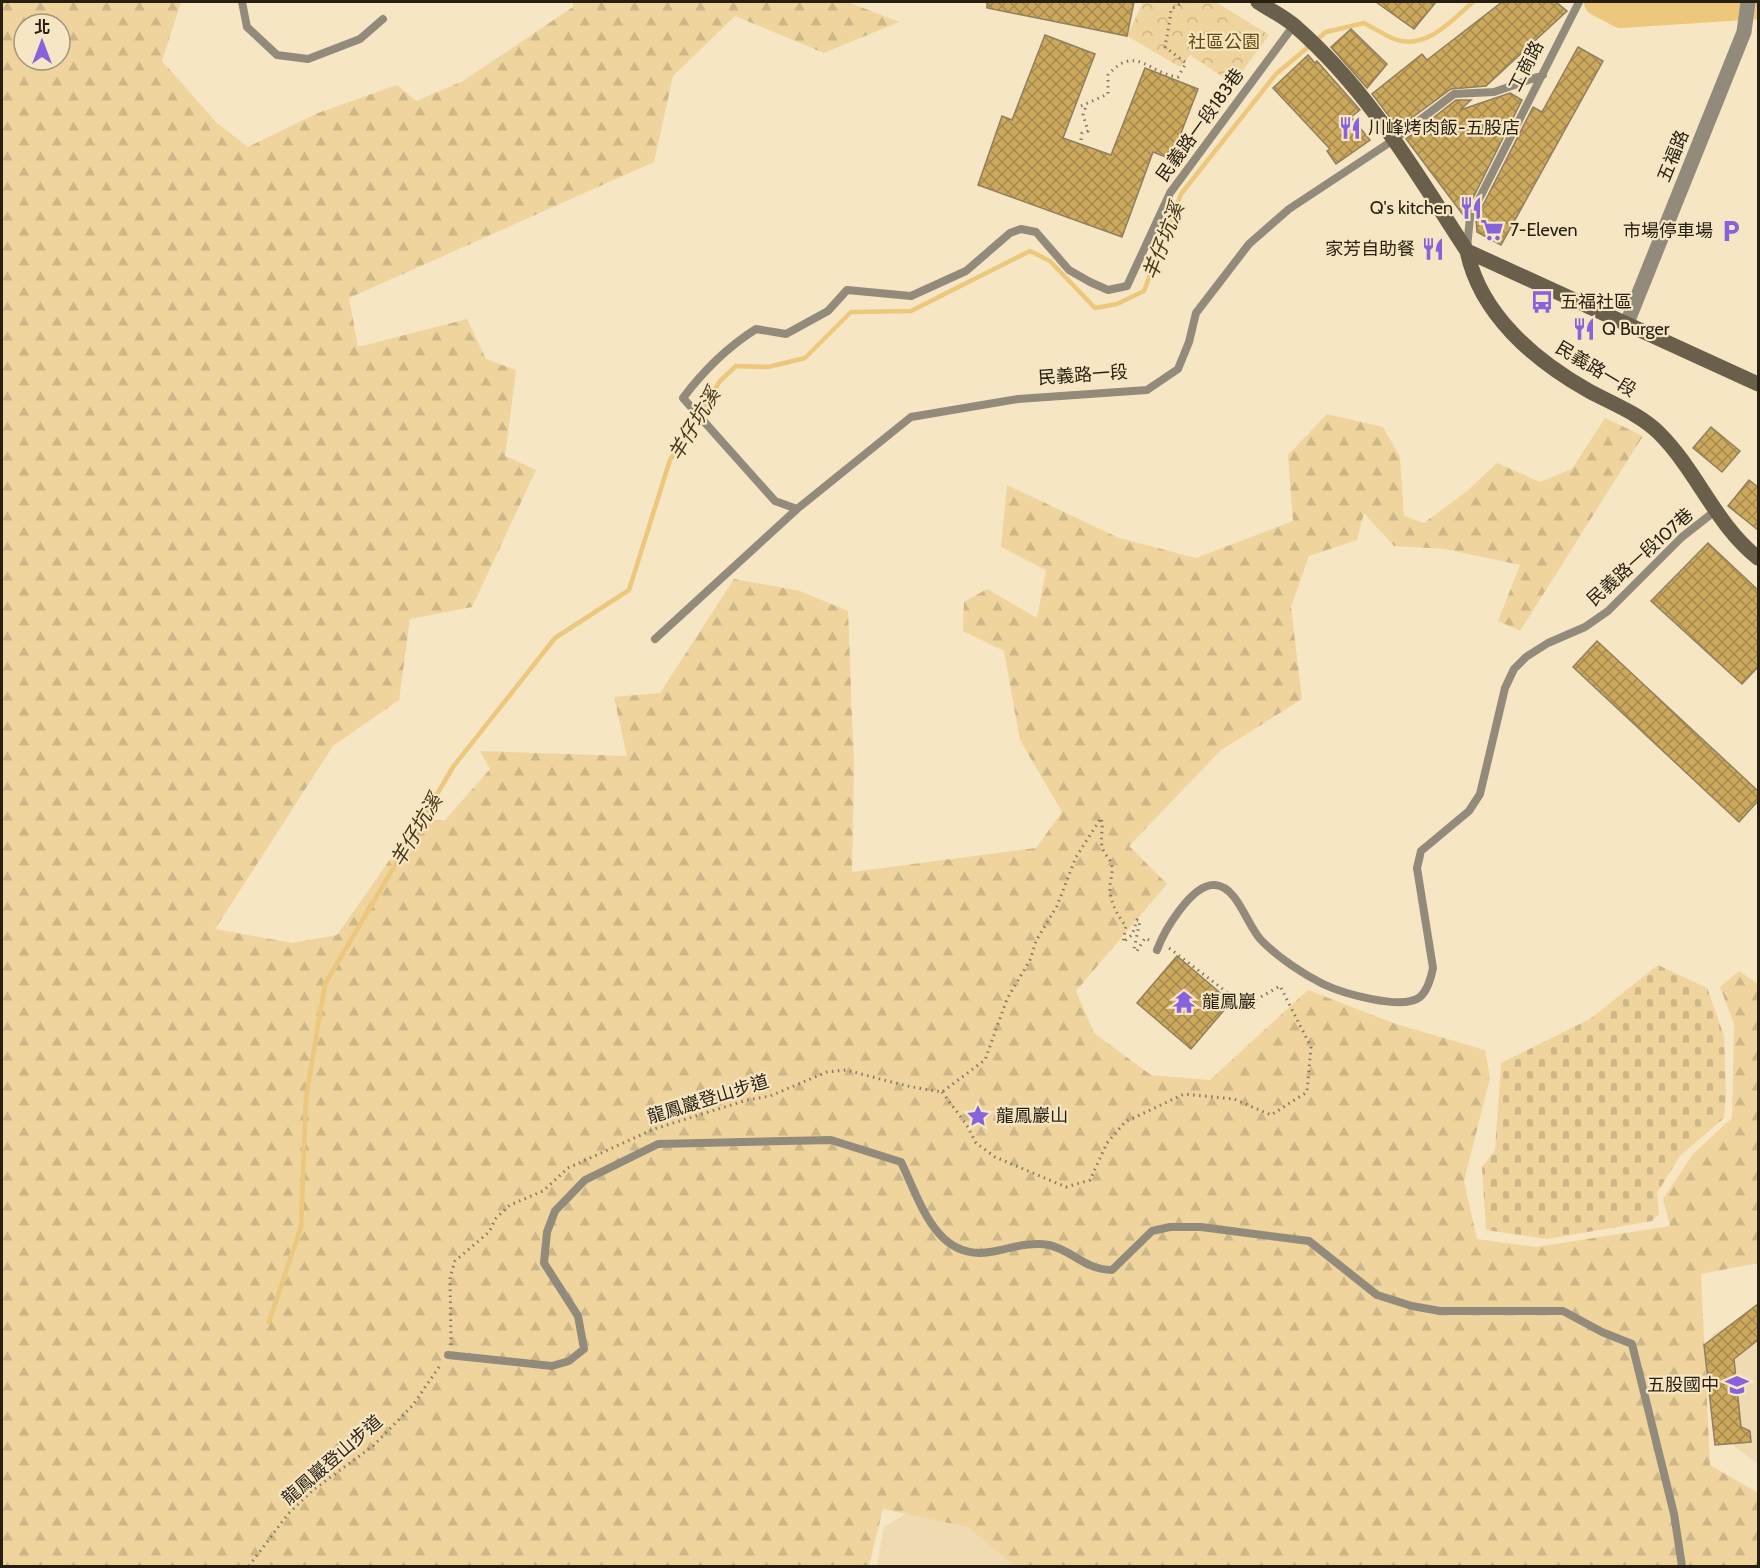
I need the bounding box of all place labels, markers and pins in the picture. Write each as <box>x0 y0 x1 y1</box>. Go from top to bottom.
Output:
restaurant icon: 川峰烤肉飯-五股店 <box>1337 115 1363 141</box>
place label: 川峰烤肉飯-五股店 <box>1368 117 1520 139</box>
restaurant icon: Q's kitchen <box>1458 195 1484 221</box>
place label: Q's kitchen <box>1370 197 1453 219</box>
supermarket icon: 7-Eleven <box>1479 217 1505 243</box>
parking icon: 市場停車場 <box>1718 218 1744 244</box>
place label: 7-Eleven <box>1510 219 1578 241</box>
place label: 市場停車場 <box>1623 220 1713 242</box>
restaurant icon: 家芳自助餐 <box>1420 236 1446 262</box>
place label: 家芳自助餐 <box>1325 238 1415 260</box>
bus stop icon: 五福社區 <box>1529 289 1555 315</box>
place label: 五福社區 <box>1560 291 1632 313</box>
restaurant icon: Q Burger <box>1571 316 1597 342</box>
place label: Q Burger <box>1602 318 1670 340</box>
temple icon: 龍鳳巖 <box>1171 989 1197 1015</box>
place label: 龍鳳巖 <box>1202 991 1256 1013</box>
place icon: 龍鳳巖山 <box>965 1103 991 1129</box>
place label: 龍鳳巖山 <box>996 1105 1068 1127</box>
school or university icon: 五股國中 <box>1724 1372 1750 1398</box>
place label: 五股國中 <box>1647 1374 1719 1396</box>

